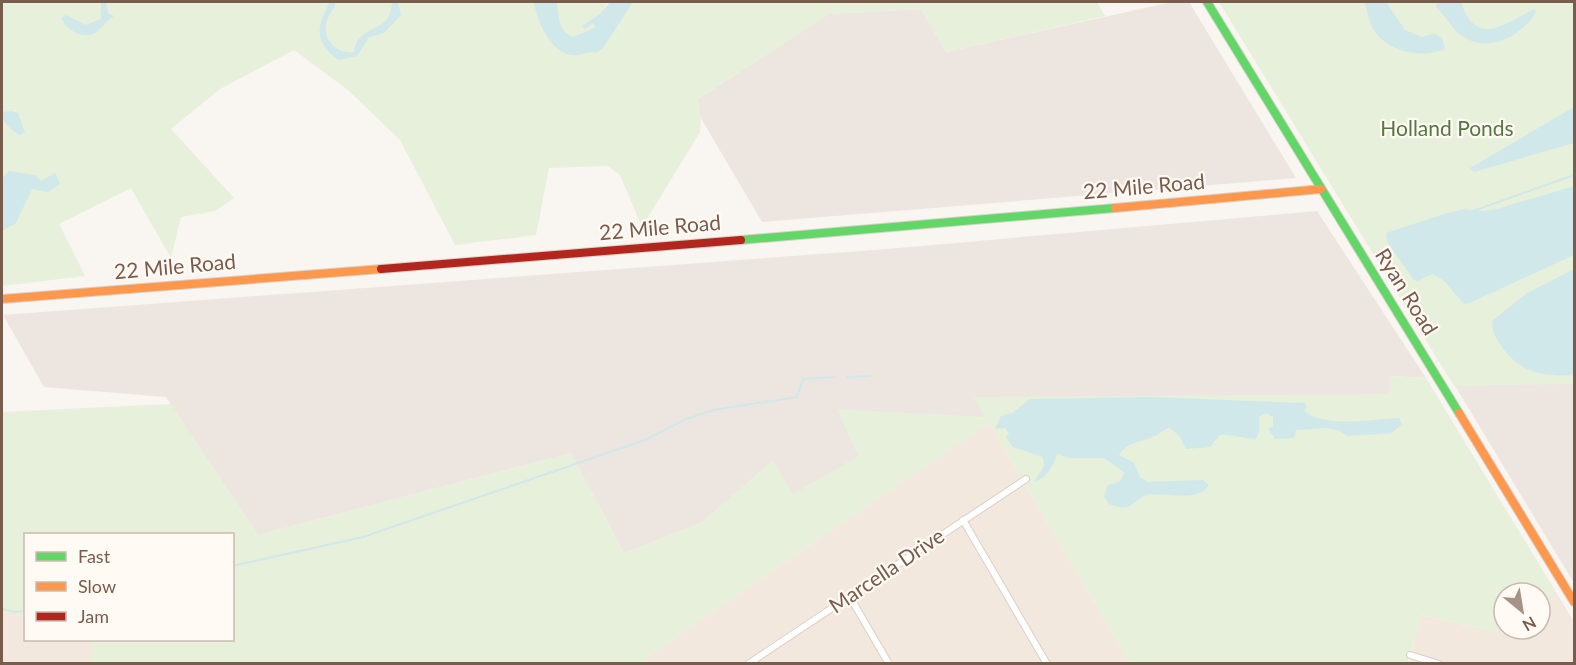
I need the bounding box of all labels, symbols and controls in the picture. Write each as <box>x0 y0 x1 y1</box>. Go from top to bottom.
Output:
park label: Holland Ponds <box>1380 115 1514 140</box>
street label: 22 Mile Road <box>1082 168 1206 203</box>
street label: 22 Mile Road <box>598 209 722 244</box>
street label: Ryan Road <box>1371 243 1444 339</box>
street label: 22 Mile Road <box>113 248 237 283</box>
street label: Marcella Drive <box>824 522 949 617</box>
legend <box>24 533 234 641</box>
text: Fast <box>78 545 111 567</box>
text: Slow <box>78 575 116 597</box>
north arrow <box>1492 581 1552 641</box>
text: Jam <box>78 605 109 627</box>
text: N <box>1520 613 1540 636</box>

